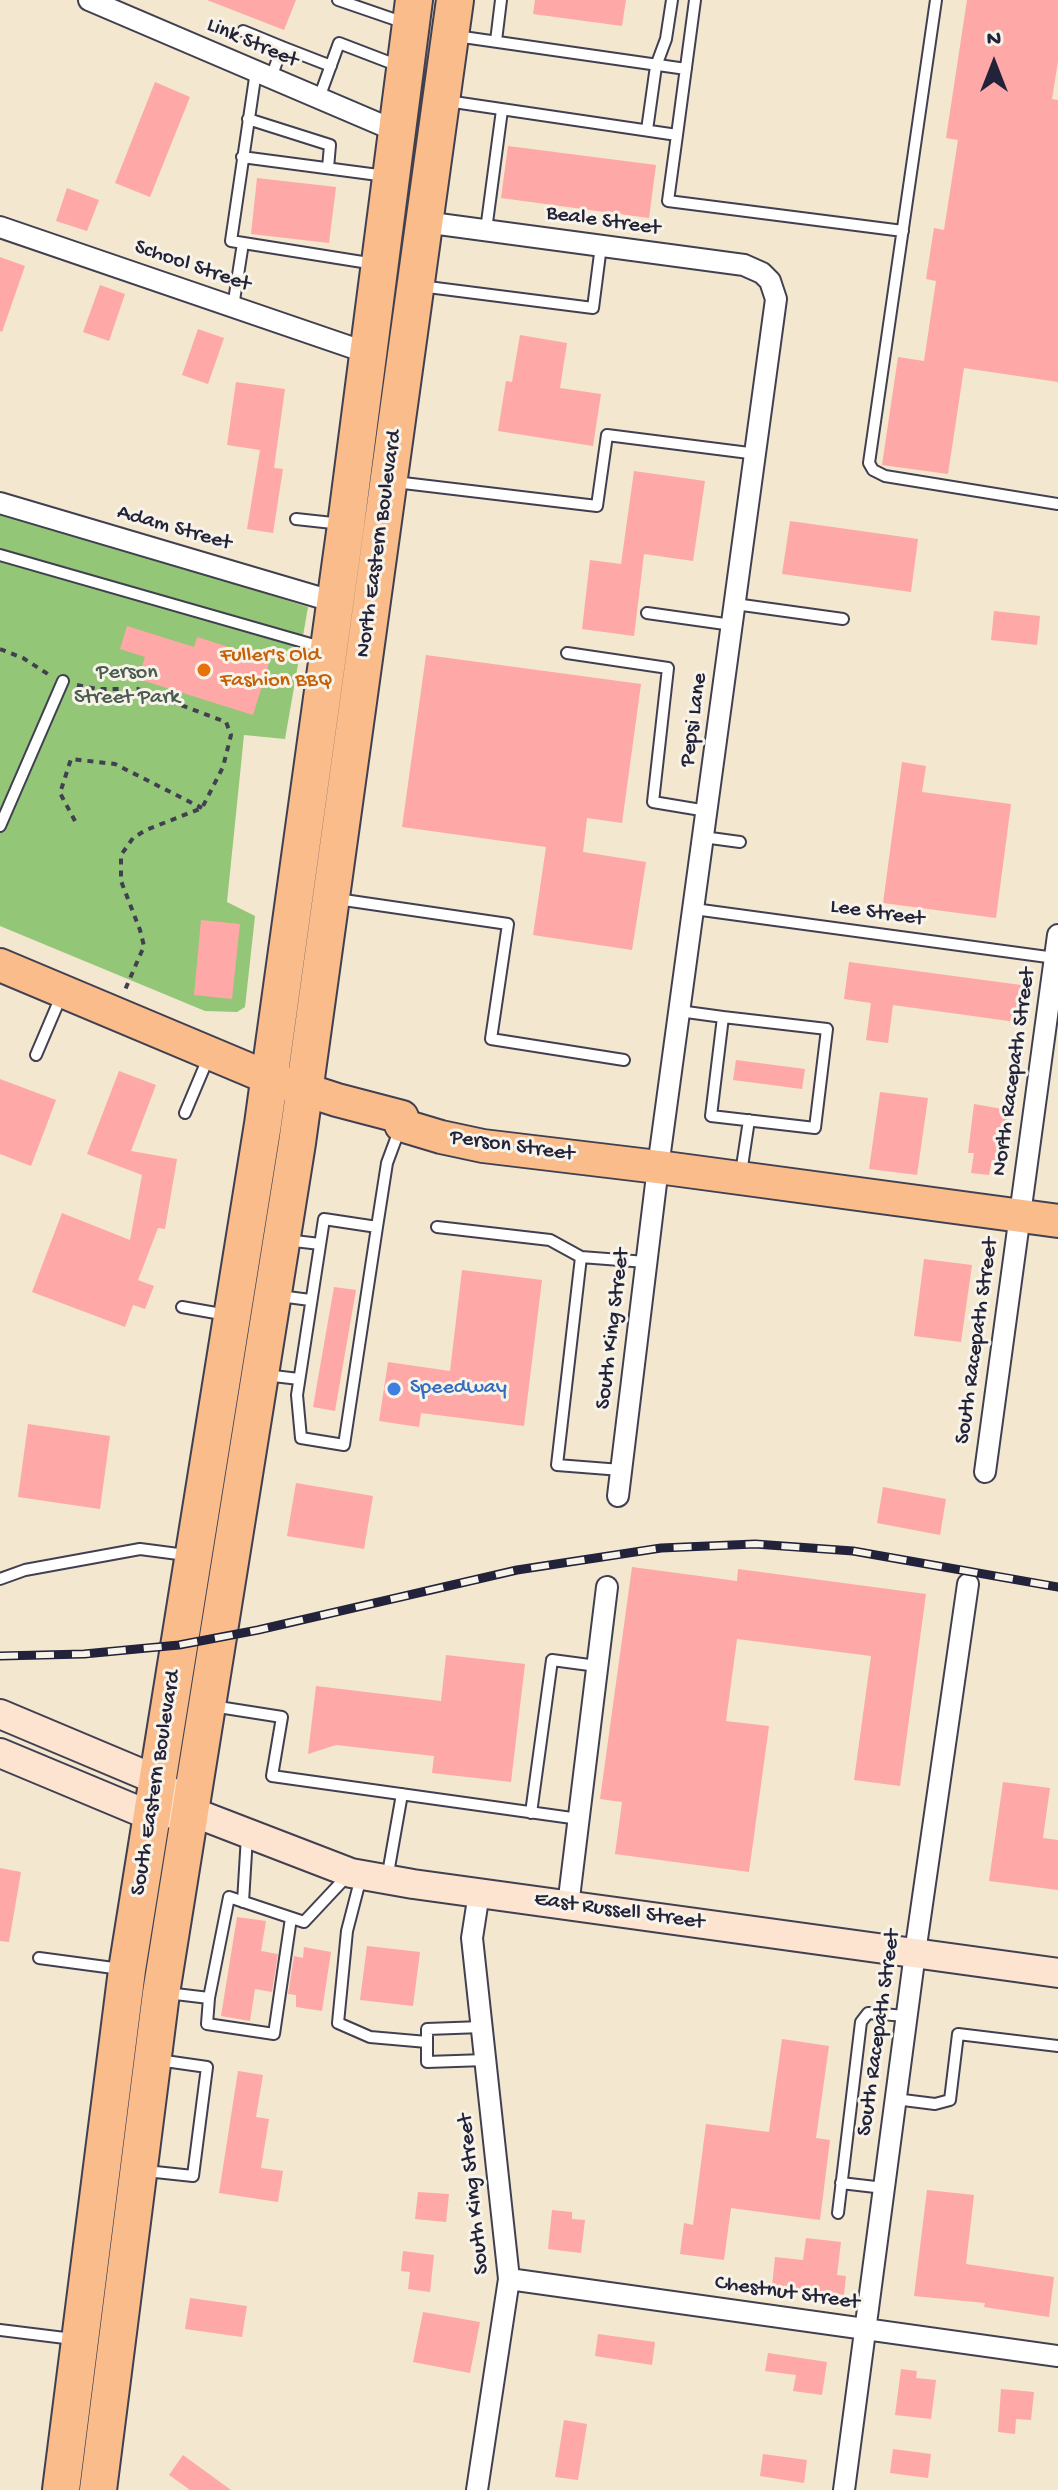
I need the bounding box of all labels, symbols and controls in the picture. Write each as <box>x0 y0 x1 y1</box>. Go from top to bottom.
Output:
street label: Link Street <box>202 13 302 75</box>
north arrow <box>954 24 1034 104</box>
text: N <box>987 27 1001 53</box>
street label: Beale Street <box>544 201 662 243</box>
street label: School Street <box>130 235 254 299</box>
street label: North Eastern Boulevard <box>351 429 409 659</box>
street label: Adam Street <box>114 500 234 558</box>
place label: Fuller's Old Fashion BBQ <box>220 644 333 696</box>
park label: Person Street Park <box>74 661 180 712</box>
marker: Fuller's Old Fashion BBQ <box>195 661 213 679</box>
street label: Pepsi Lane <box>675 671 715 769</box>
street label: Lee Street <box>828 894 926 934</box>
street label: North Racepath Street <box>987 966 1043 1178</box>
street label: Person Street <box>448 1125 576 1169</box>
street label: South Racepath Street <box>950 1236 1006 1446</box>
street label: South King Street <box>591 1247 637 1411</box>
place label: Speedway <box>410 1376 507 1402</box>
marker: Speedway <box>385 1380 403 1398</box>
street label: South Eastern Boulevard <box>126 1669 188 1897</box>
street label: East Russell Street <box>532 1887 706 1937</box>
street label: South Racepath Street <box>852 1928 908 2138</box>
street label: South King Street <box>453 2112 497 2276</box>
street label: Chestnut Street <box>713 2271 861 2317</box>

